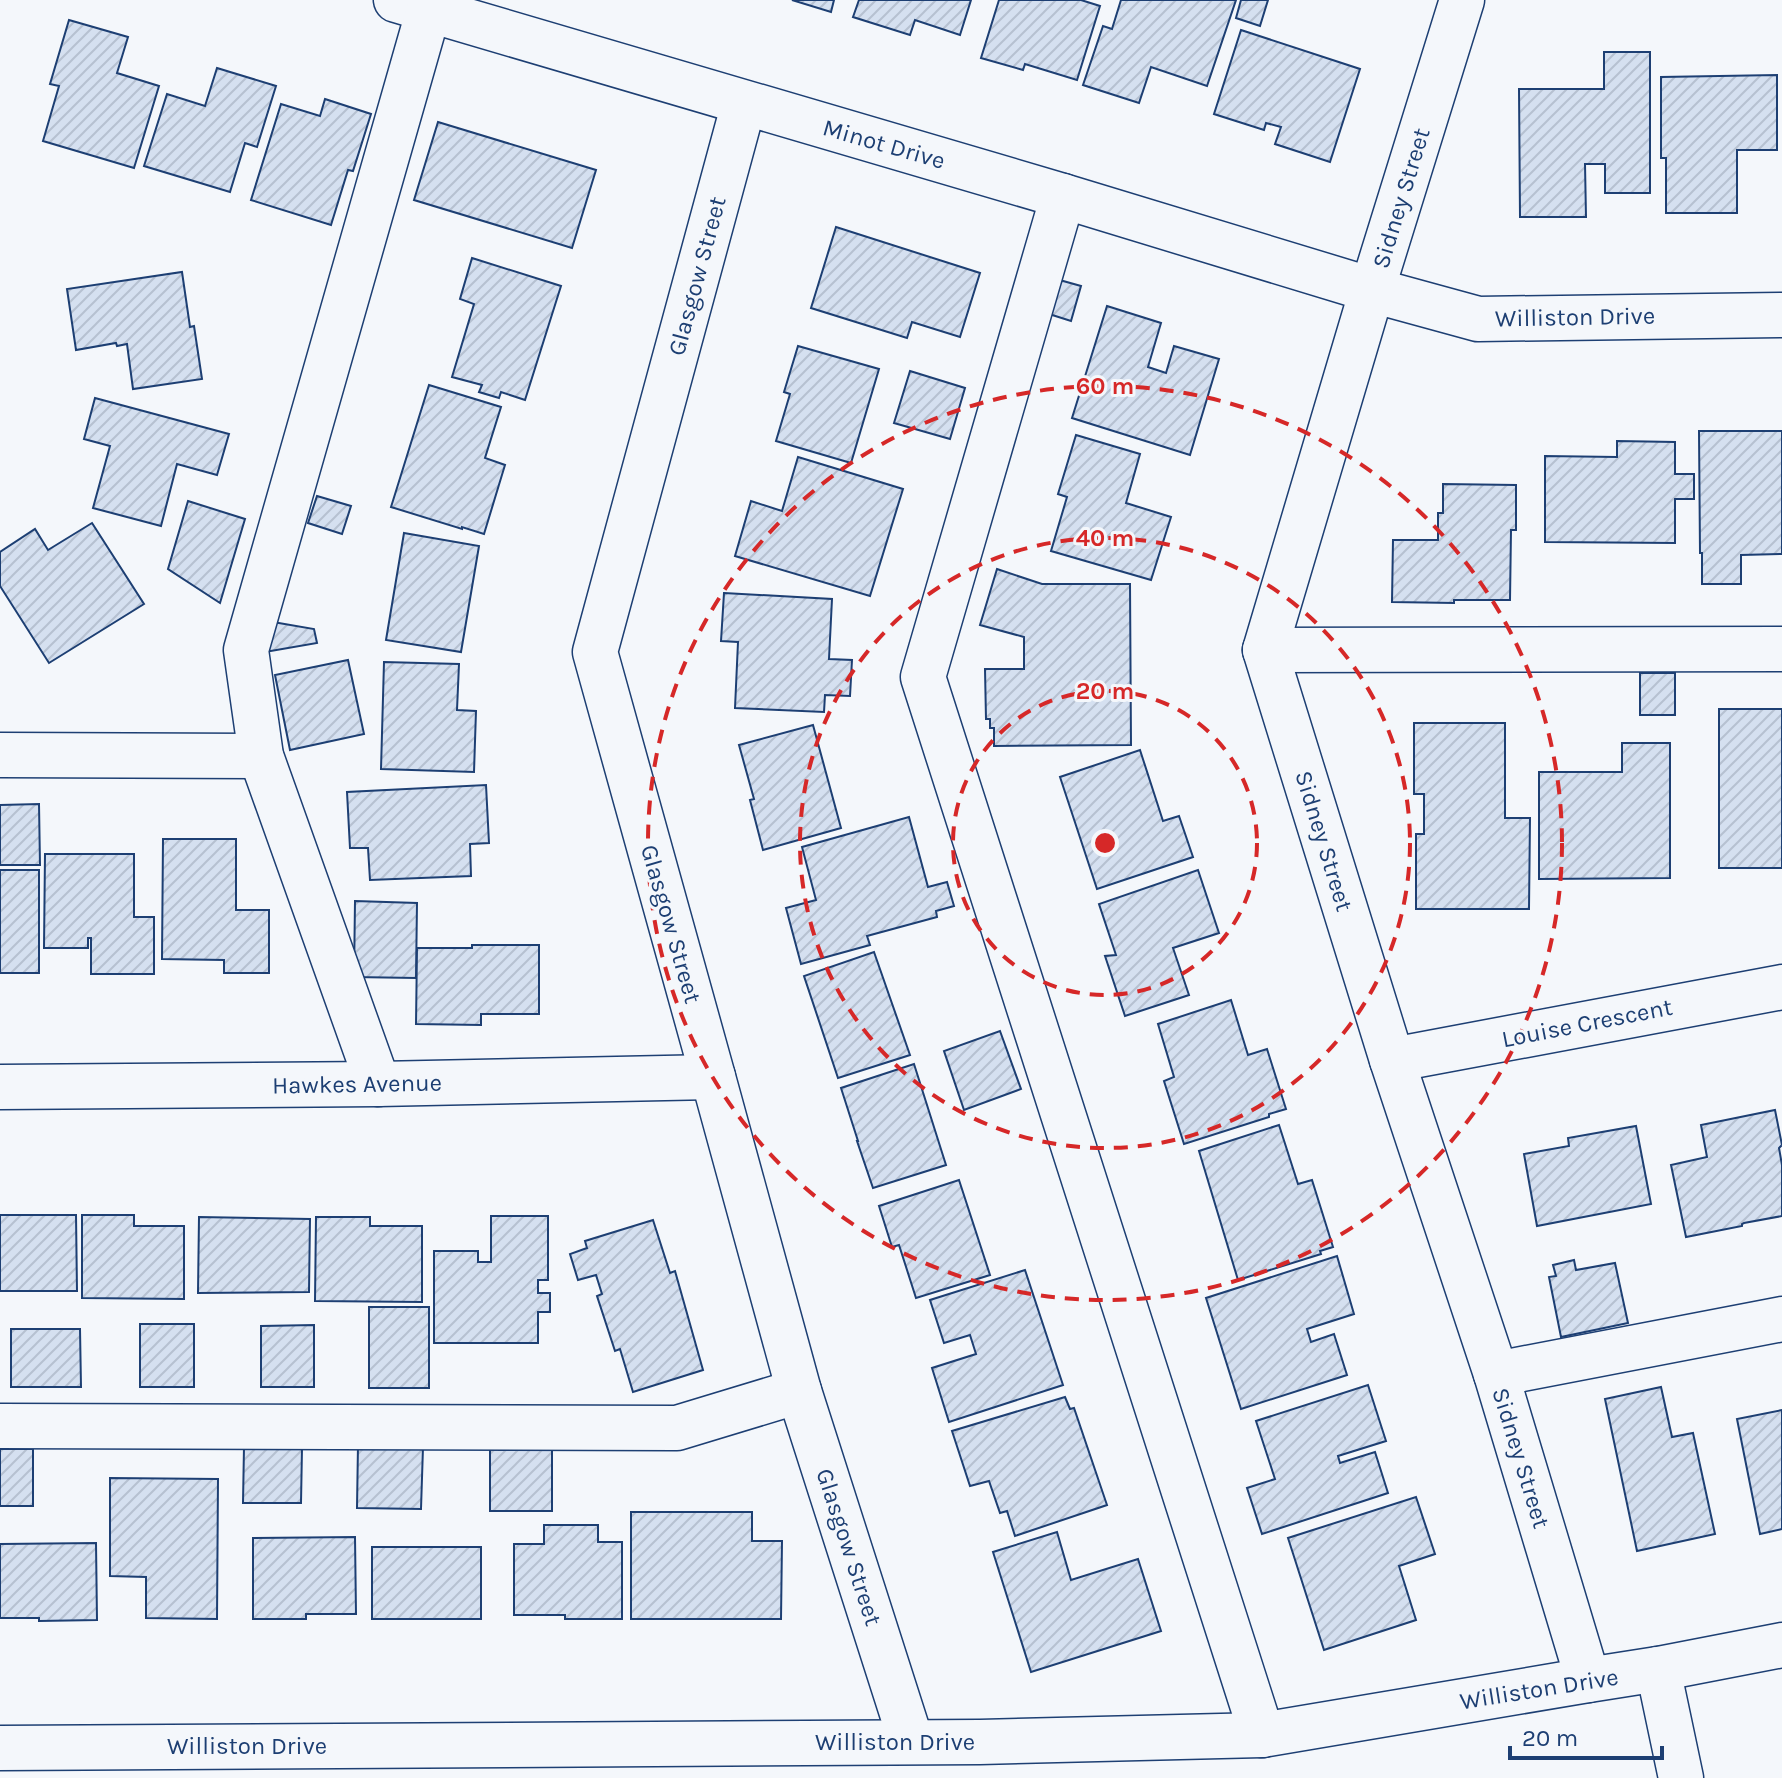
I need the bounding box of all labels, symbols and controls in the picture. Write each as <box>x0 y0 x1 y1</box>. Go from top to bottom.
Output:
street label: Minot Drive <box>820 113 948 175</box>
street label: Sidney Street <box>1366 124 1436 272</box>
street label: Glasgow Street <box>662 193 732 359</box>
street label: Williston Drive <box>1495 302 1655 332</box>
text: 60 m <box>1076 372 1134 400</box>
text: 40 m <box>1076 524 1134 552</box>
text: 20 m <box>1076 677 1134 705</box>
street label: Sidney Street <box>1289 767 1359 915</box>
centre of rings <box>1091 829 1119 857</box>
street label: Glasgow Street <box>635 841 707 1007</box>
street label: Louise Crescent <box>1499 993 1675 1053</box>
street label: Hawkes Avenue <box>272 1069 442 1099</box>
street label: Sidney Street <box>1486 1384 1556 1532</box>
street label: Glasgow Street <box>810 1465 888 1629</box>
street label: Williston Drive <box>1458 1663 1620 1715</box>
scale bar <box>1510 1710 1662 1760</box>
text: 20 m <box>1522 1724 1578 1752</box>
street label: Williston Drive <box>815 1728 975 1756</box>
street label: Williston Drive <box>167 1732 327 1760</box>

